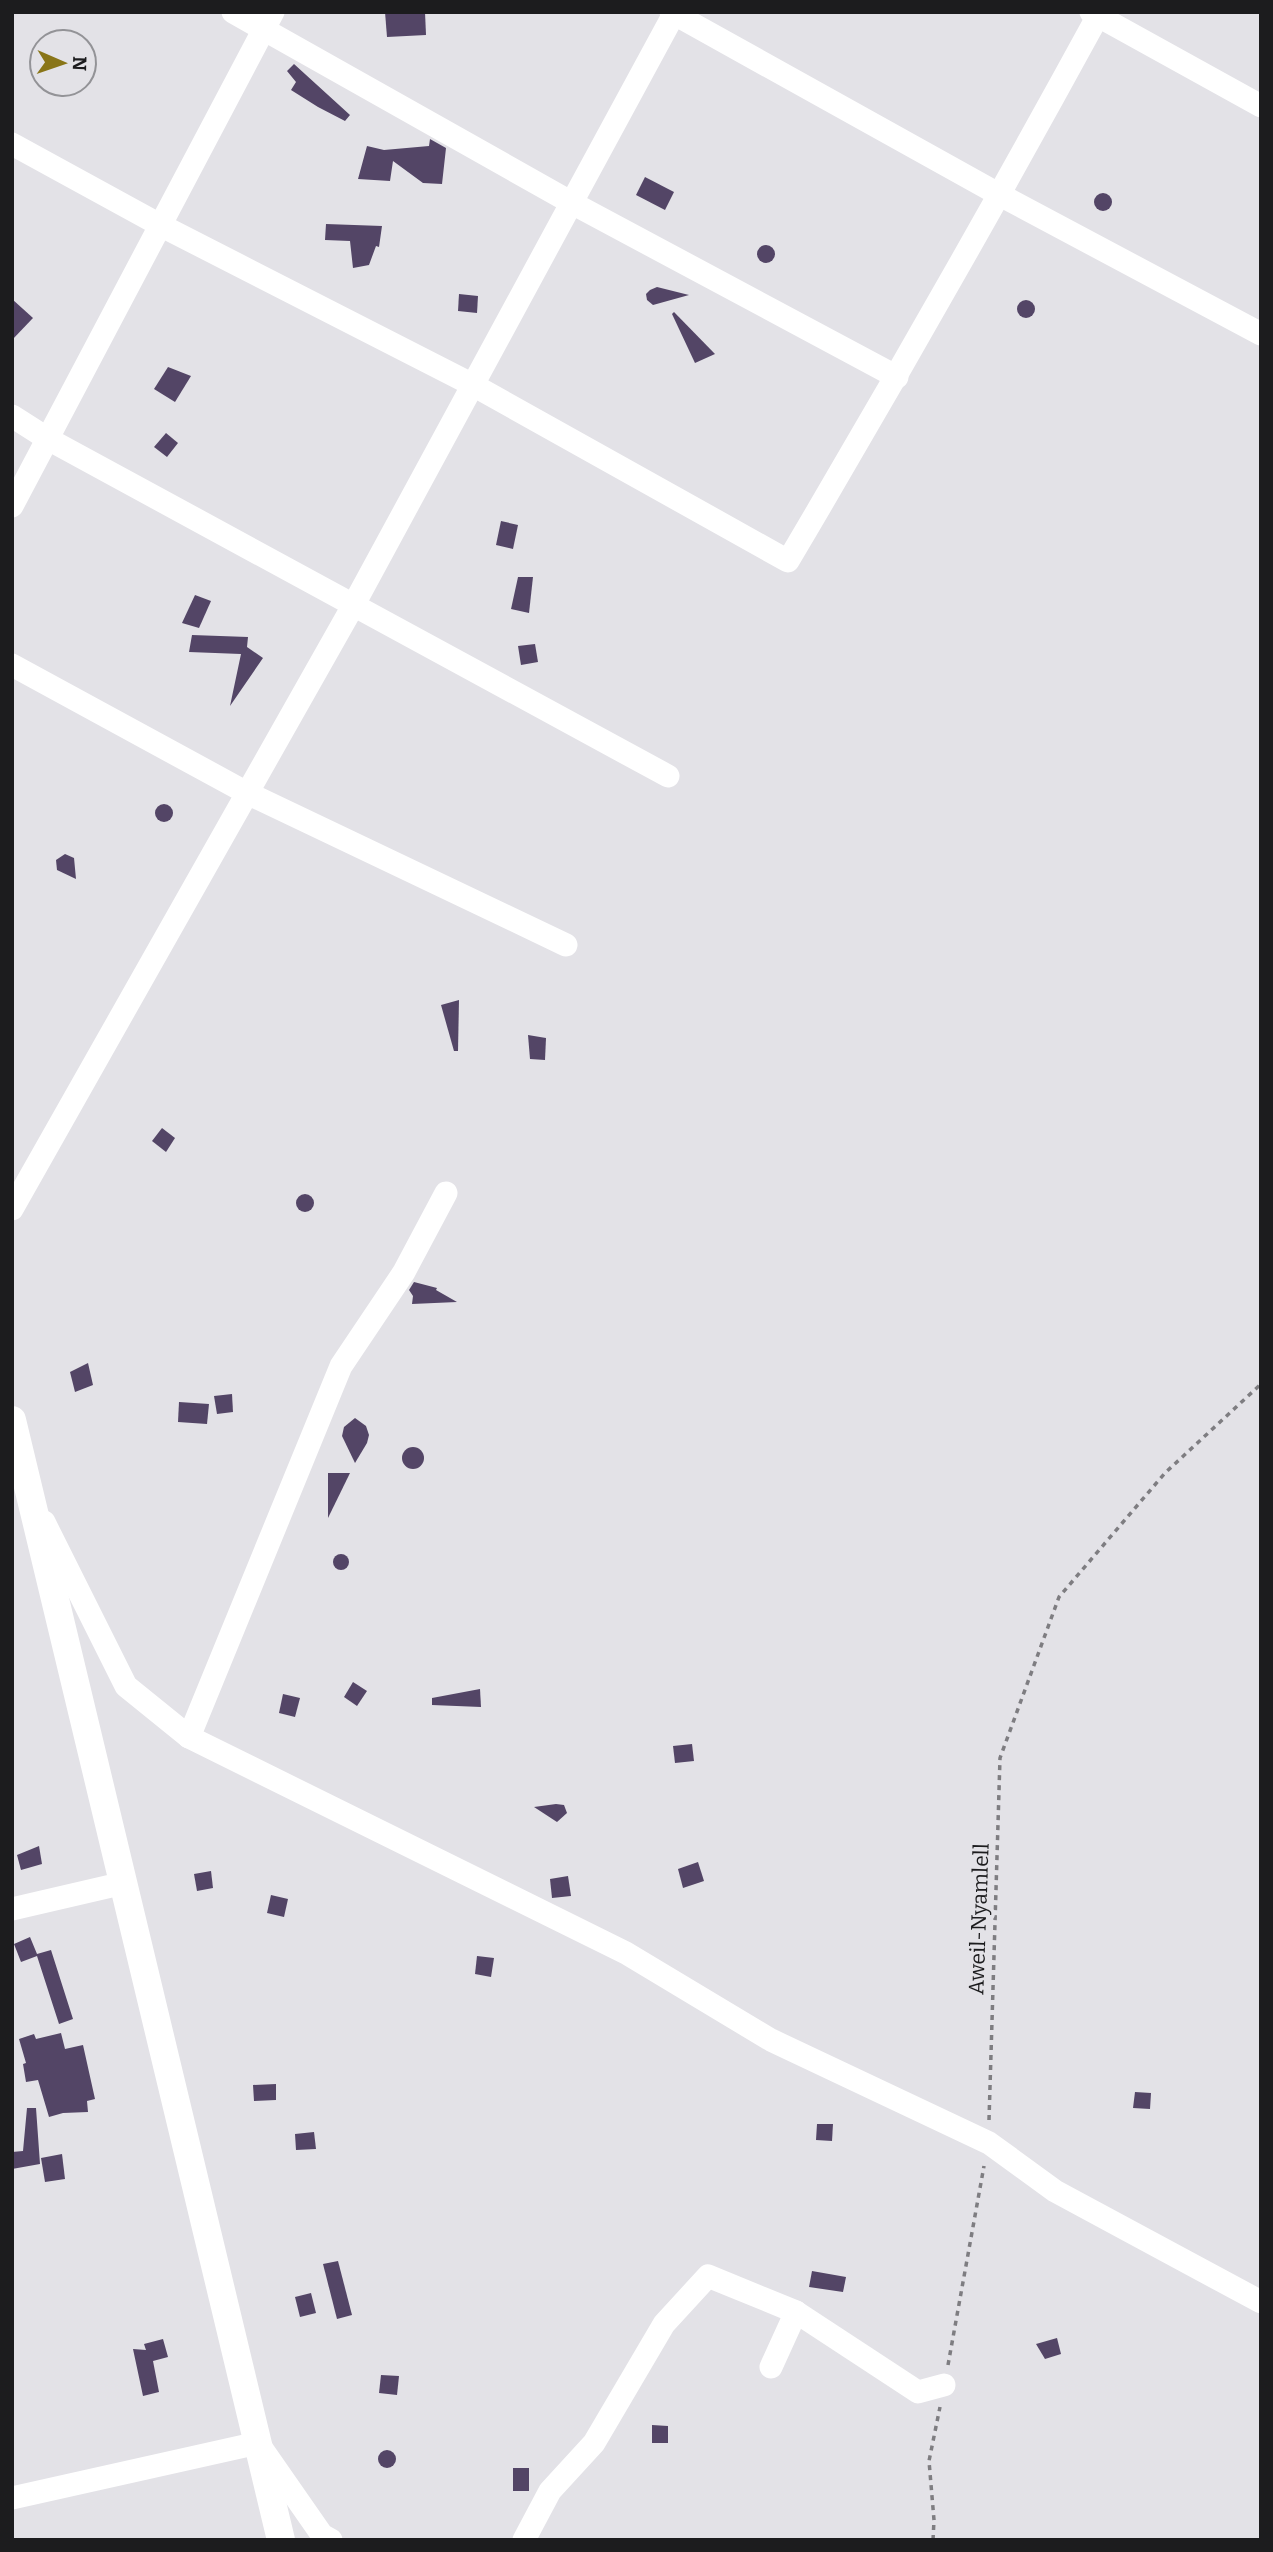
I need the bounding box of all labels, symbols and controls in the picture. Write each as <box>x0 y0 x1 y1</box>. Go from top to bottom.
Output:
north arrow <box>28 28 98 98</box>
text: N <box>68 56 91 72</box>
street label: Aweil-Nyamlell <box>963 1843 995 1995</box>

